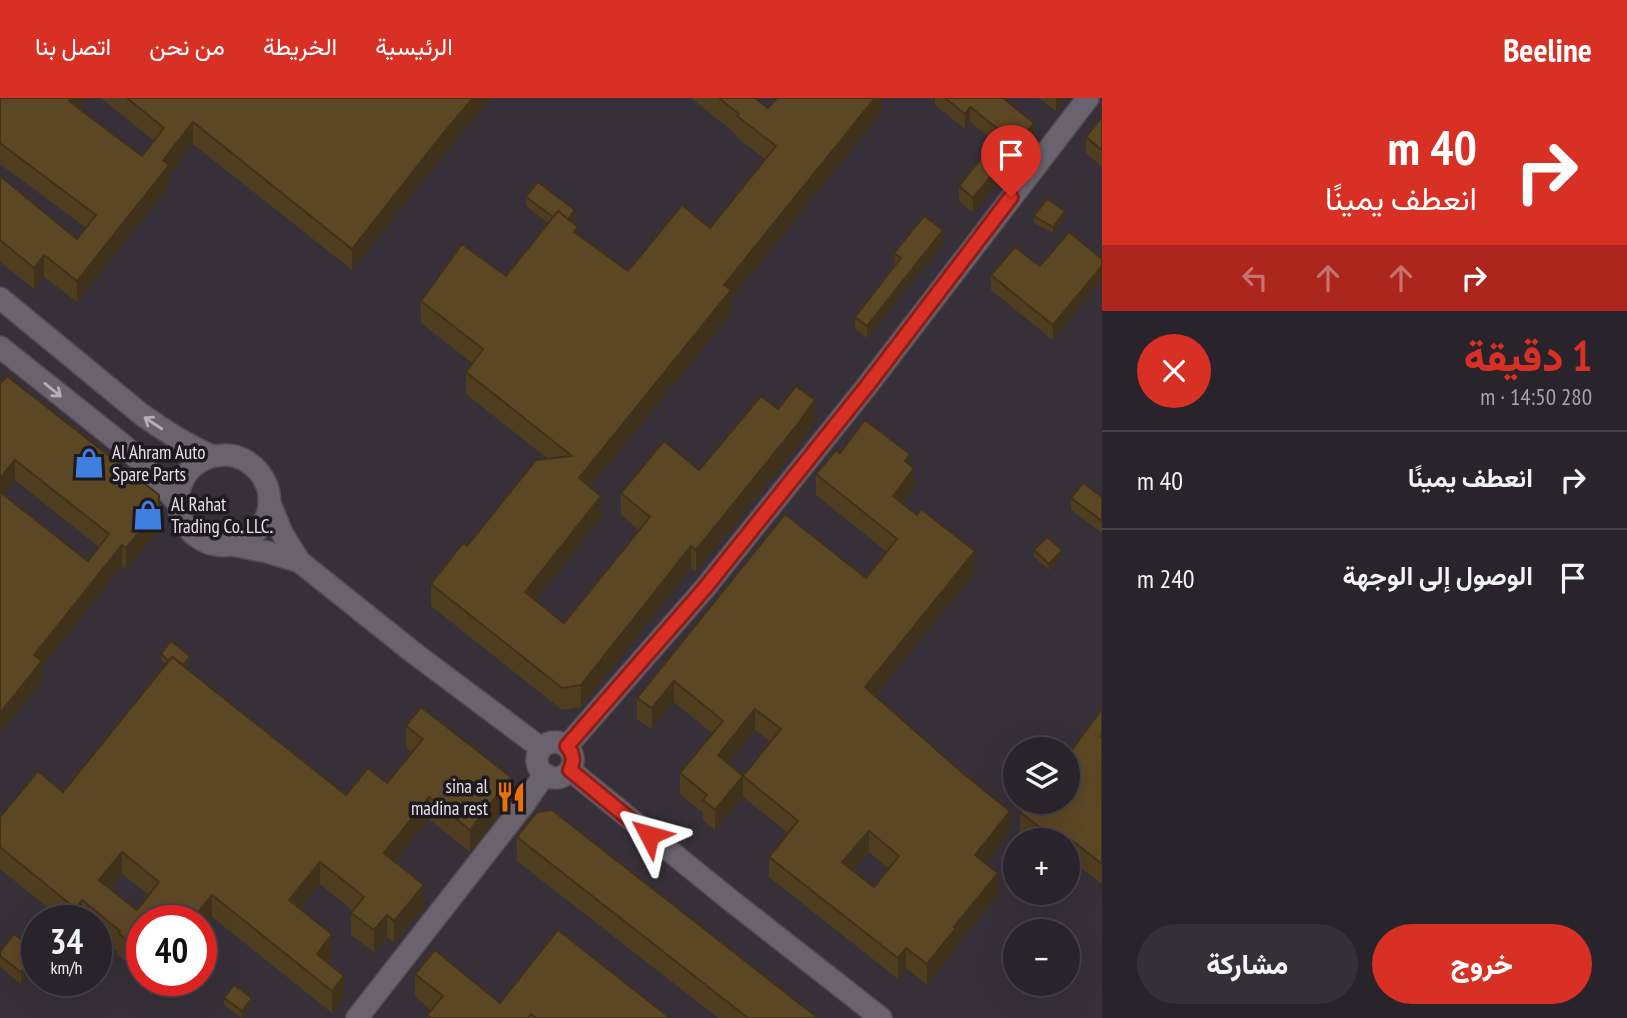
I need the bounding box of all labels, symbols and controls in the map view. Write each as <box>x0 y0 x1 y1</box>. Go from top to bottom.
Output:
text: Beeline <box>1503 28 1592 71</box>
text: اتصل بنا <box>35 31 111 62</box>
text: من نحن <box>149 31 225 62</box>
text: الخريطة <box>263 31 337 62</box>
text: الرئيسية <box>375 31 453 62</box>
text: 40 m <box>1388 115 1477 179</box>
pin <box>981 125 1041 197</box>
icon: right <box>1501 126 1592 217</box>
icon: arrive <box>992 136 1030 174</box>
text: انعطف يمينًا <box>1325 177 1477 219</box>
icon: left <box>1236 259 1274 297</box>
icon: ahead <box>1309 259 1347 297</box>
icon: ahead <box>1382 259 1420 297</box>
icon: right <box>1455 259 1493 297</box>
text: 1 دقيقة <box>1464 328 1592 383</box>
button: close <box>1137 334 1211 408</box>
one-way arrow <box>44 382 62 398</box>
text: 280 m · 14:50 <box>1480 382 1592 411</box>
one-way arrow <box>144 415 164 429</box>
place label: Al Ahram Auto Spare Parts <box>112 440 205 486</box>
shop icon: Al Ahram Auto Spare Parts <box>72 446 106 480</box>
text: انعطف يمينًا <box>1408 461 1533 494</box>
icon: right <box>1554 461 1592 499</box>
text: 40 m <box>1137 464 1183 497</box>
place label: Al Rahat Trading Co. LLC. <box>171 492 273 538</box>
shop icon: Al Rahat Trading Co. LLC. <box>131 498 165 532</box>
text: الوصول إلى الوجهة <box>1343 559 1533 592</box>
icon: arrive <box>1554 559 1592 597</box>
text: 240 m <box>1137 562 1195 595</box>
map controls <box>1003 737 1080 996</box>
button: layers <box>1003 737 1080 814</box>
place label: sina al madina rest <box>411 774 489 820</box>
restaurant icon: sina al madina rest <box>494 780 528 814</box>
position arrow <box>612 798 686 872</box>
button: + <box>1003 828 1080 905</box>
speed limit sign: 40 <box>126 905 217 996</box>
text: 34 <box>50 918 83 964</box>
button: − <box>1003 919 1080 996</box>
button: مشاركة <box>1137 924 1358 1004</box>
button: خروج <box>1372 924 1592 1004</box>
text: km/h <box>51 956 82 979</box>

